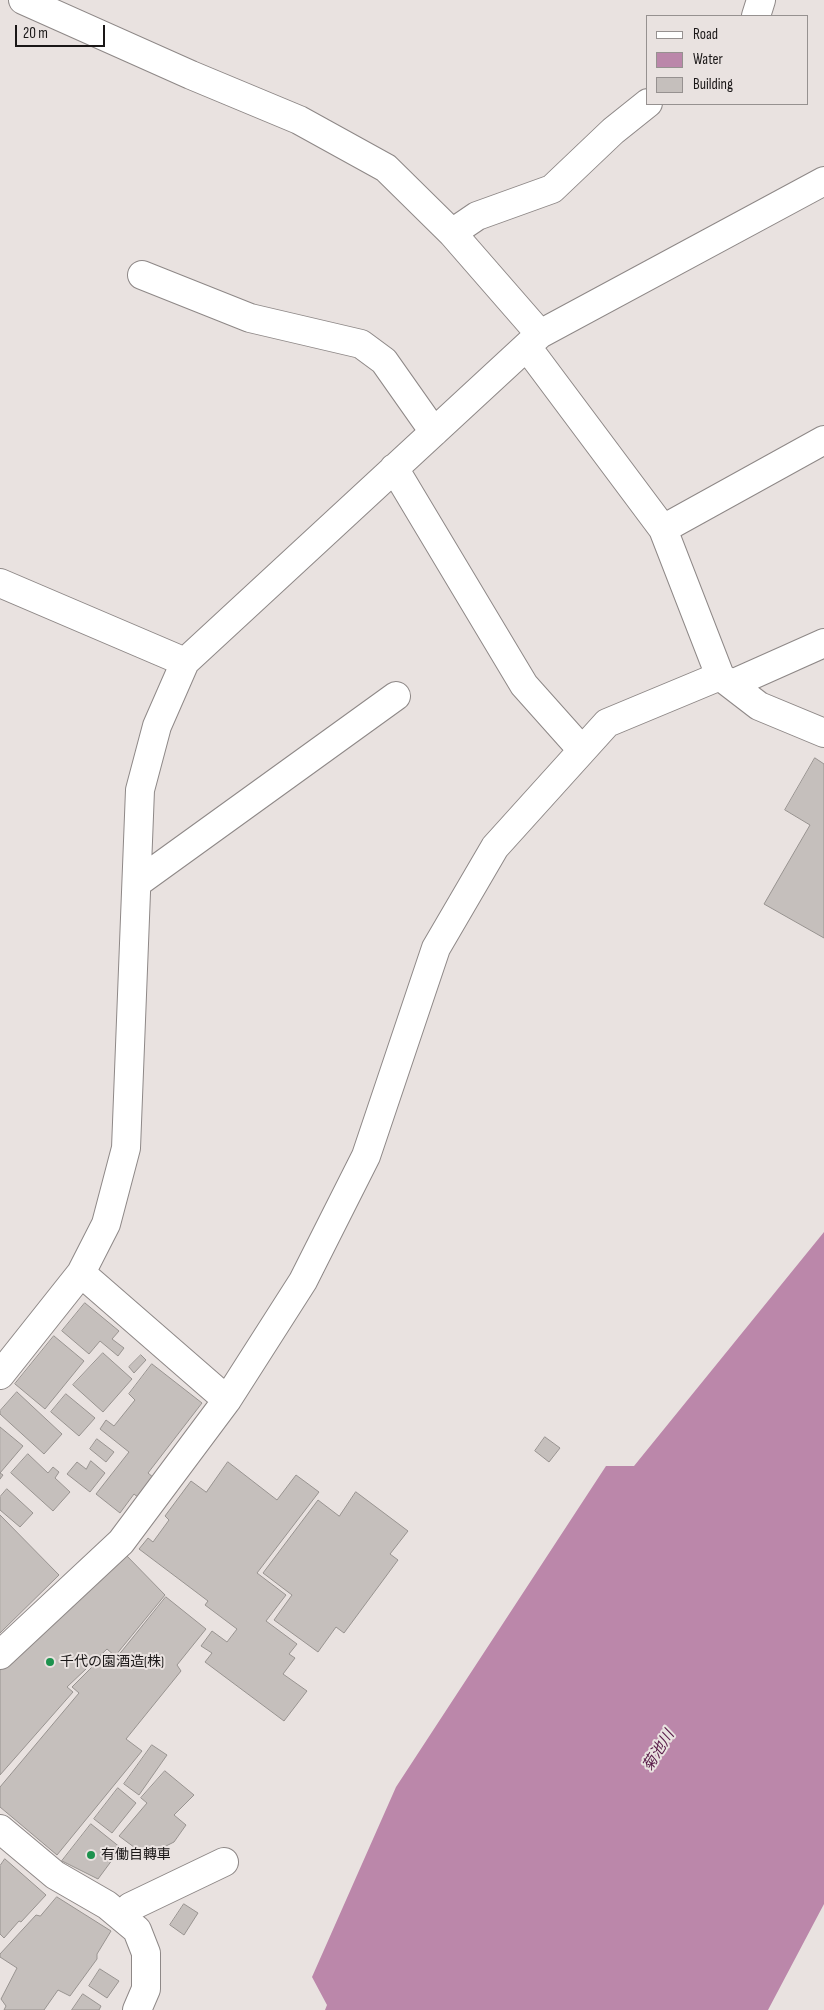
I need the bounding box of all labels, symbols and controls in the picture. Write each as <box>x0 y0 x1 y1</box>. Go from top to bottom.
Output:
scale bar <box>18 15 108 47</box>
legend <box>646 15 809 105</box>
text: 20 m <box>23 24 48 43</box>
text: Road <box>693 25 718 44</box>
text: Water <box>693 50 723 69</box>
text: Building <box>693 75 733 94</box>
place label: 千代の園酒造(株) <box>60 1654 164 1670</box>
marker: 千代の園酒造(株) <box>44 1656 56 1668</box>
water label: 菊池川 <box>639 1727 679 1775</box>
place label: 有働自轉車 <box>101 1847 171 1863</box>
marker: 有働自轉車 <box>85 1849 97 1861</box>

